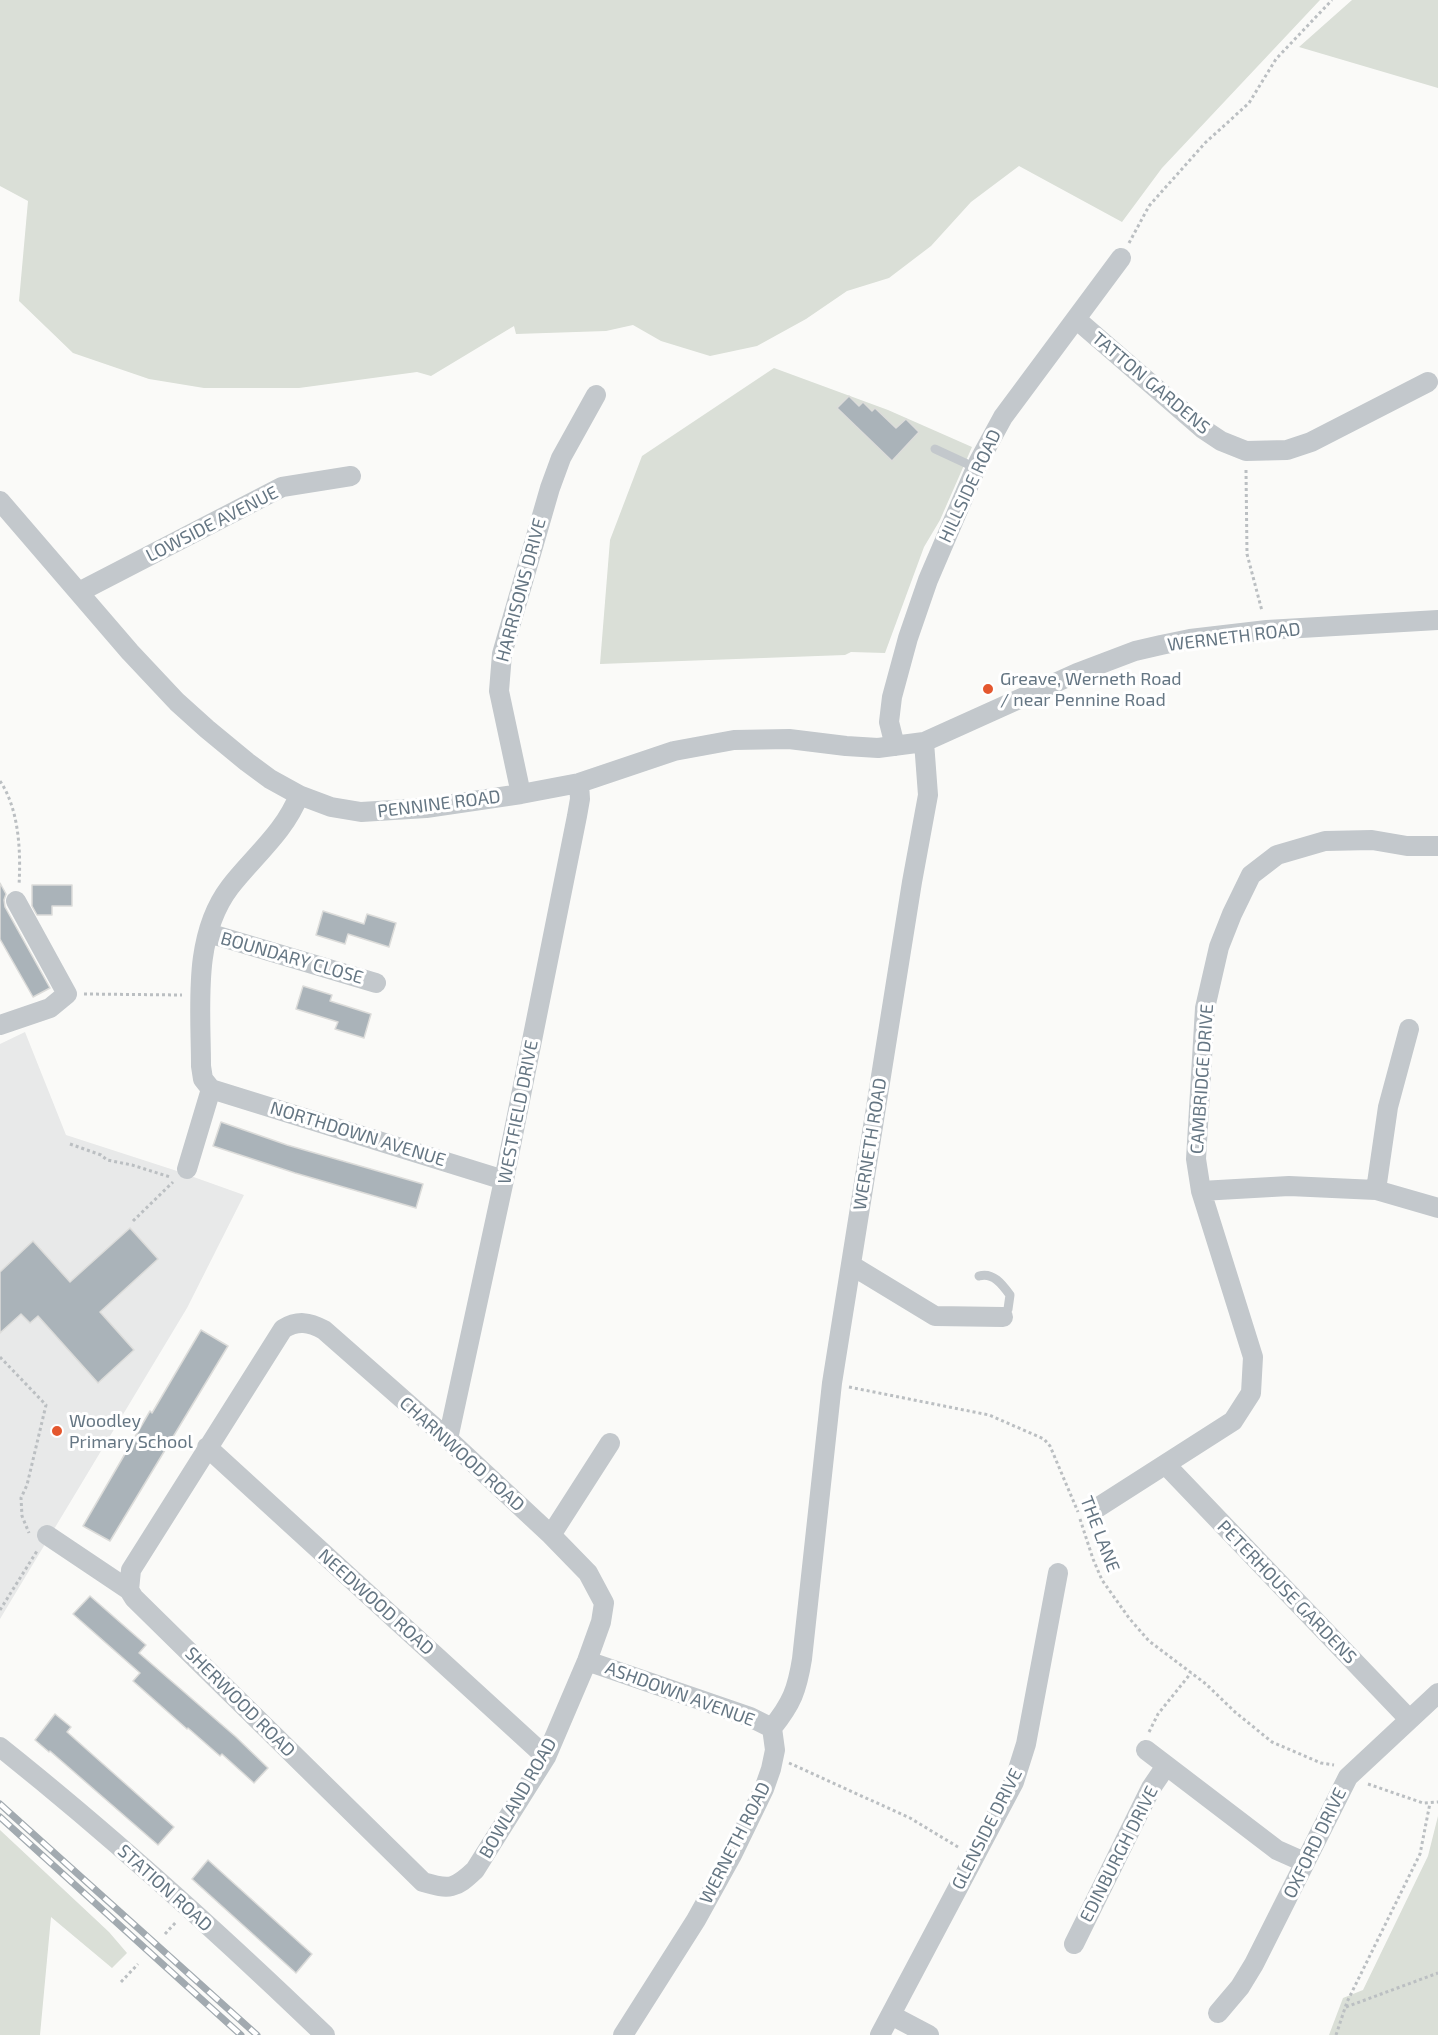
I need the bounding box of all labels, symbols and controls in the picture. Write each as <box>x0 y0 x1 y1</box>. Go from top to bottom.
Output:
street label: TATTON GARDENS <box>1088 327 1214 439</box>
street label: HILLSIDE ROAD <box>934 426 1006 546</box>
street label: LOWSIDE AVENUE <box>142 481 282 567</box>
street label: HARRISONS DRIVE <box>491 516 551 664</box>
street label: WERNETH ROAD <box>1166 618 1302 656</box>
place label: Greave, Werneth Road / near Pennine Road <box>1000 668 1182 710</box>
marker: Greave, Werneth Road / near Pennine Road <box>981 682 995 696</box>
street label: PENNINE ROAD <box>376 786 502 822</box>
street label: BOUNDARY CLOSE <box>218 927 366 989</box>
street label: CAMBRIDGE DRIVE <box>1186 1003 1218 1155</box>
street label: WESTFIELD DRIVE <box>493 1038 543 1186</box>
street label: WERNETH ROAD <box>849 1076 891 1212</box>
street label: NORTHDOWN AVENUE <box>268 1097 448 1171</box>
street label: CHARNWOOD ROAD <box>395 1392 529 1516</box>
place label: Woodley Primary School <box>69 1410 193 1452</box>
marker: Woodley Primary School <box>50 1424 64 1438</box>
street label: THE LANE <box>1076 1493 1124 1575</box>
street label: PETERHOUSE GARDENS <box>1213 1516 1361 1668</box>
street label: NEEDWOOD ROAD <box>314 1544 438 1660</box>
street label: SHERWOOD ROAD <box>181 1643 299 1761</box>
street label: ASHDOWN AVENUE <box>602 1657 758 1731</box>
street label: BOWLAND ROAD <box>475 1734 561 1862</box>
street label: GLENSIDE DRIVE <box>947 1765 1027 1893</box>
street label: WERNETH ROAD <box>695 1779 775 1907</box>
street label: EDINBURGH DRIVE <box>1075 1782 1163 1926</box>
street label: OXFORD DRIVE <box>1279 1784 1351 1902</box>
street label: STATION ROAD <box>113 1840 217 1936</box>

